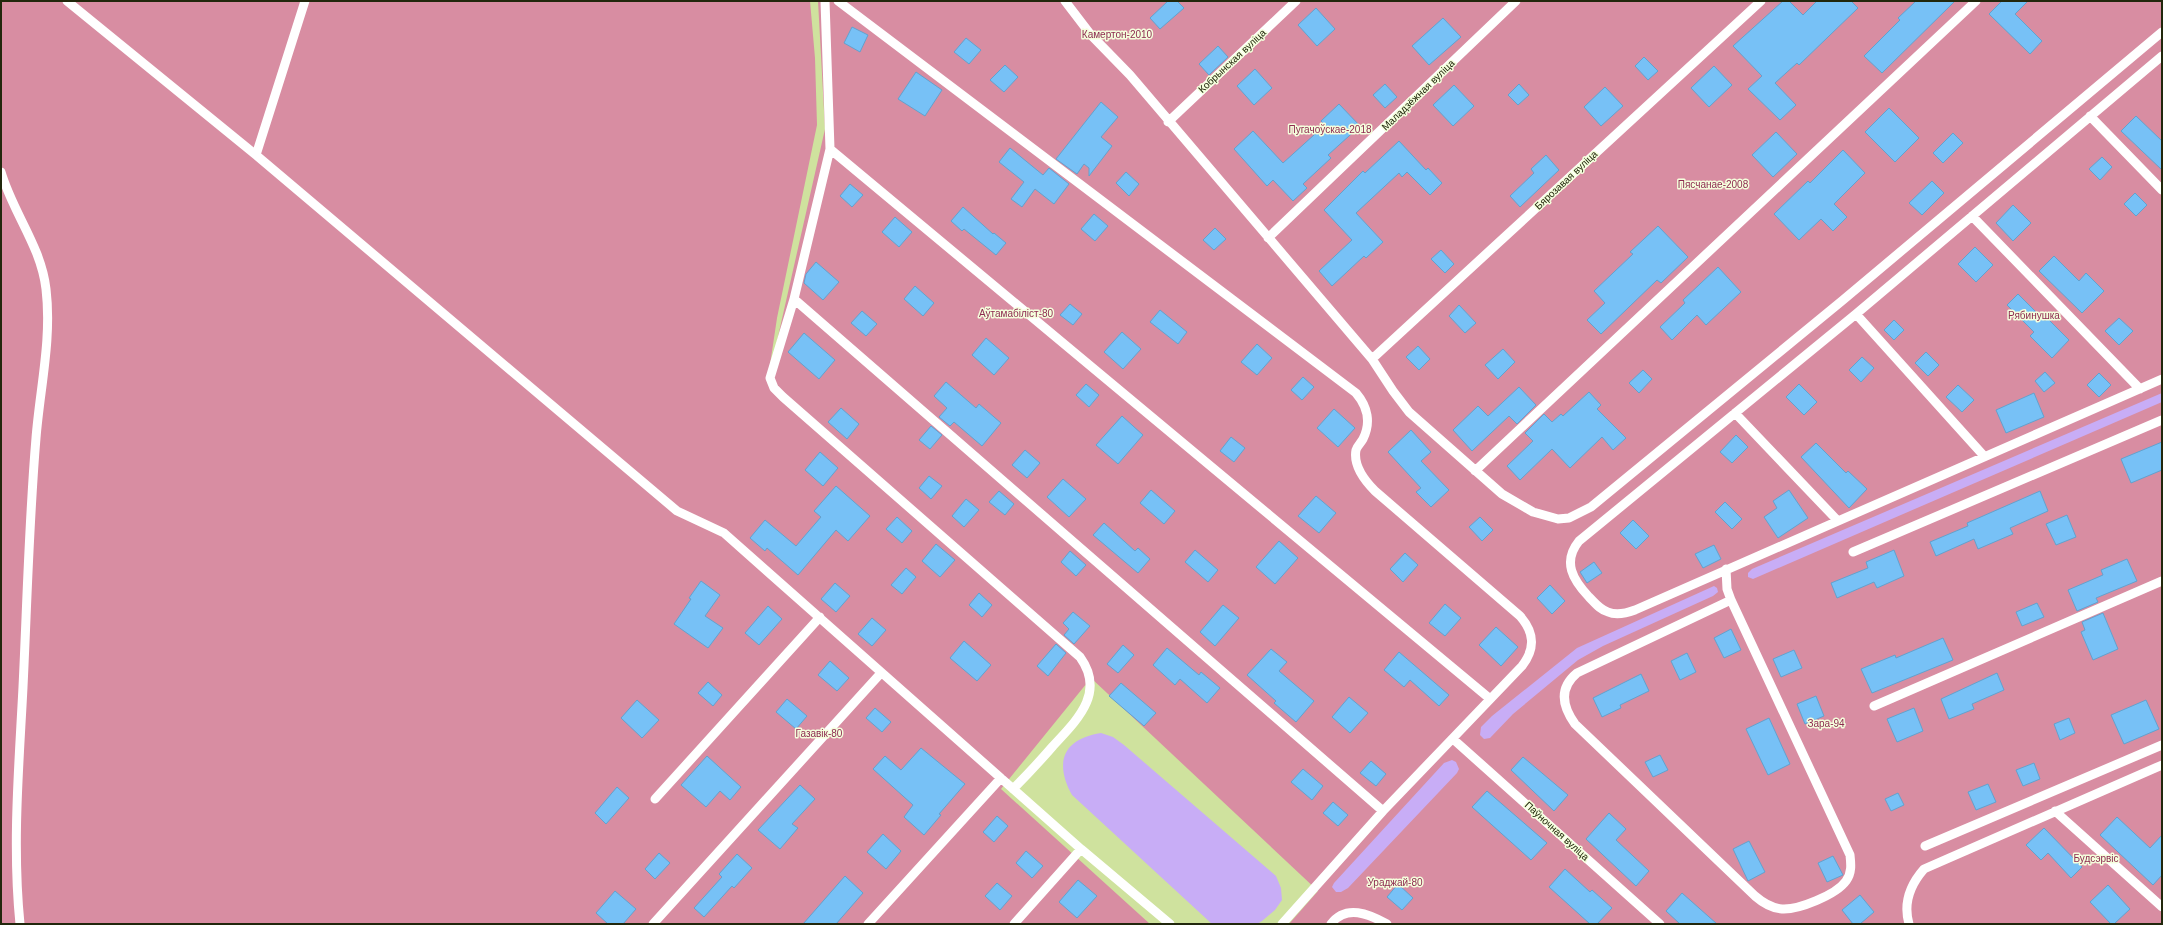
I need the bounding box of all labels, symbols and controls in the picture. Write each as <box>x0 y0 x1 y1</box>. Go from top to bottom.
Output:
street label: Кобрынская вуліца <box>1196 27 1268 95</box>
park label: Камертон-2010 <box>1082 29 1153 40</box>
street label: Маладзёжная вуліца <box>1379 57 1457 133</box>
park label: Пугачоўскае-2018 <box>1288 124 1372 135</box>
street label: Бярозавая вуліца <box>1533 148 1600 212</box>
park label: Пясчанае-2008 <box>1678 179 1749 190</box>
park label: Аўтамабіліст-80 <box>979 308 1054 319</box>
park label: Рябинушка <box>2008 310 2060 321</box>
park label: Зара-94 <box>1807 718 1845 729</box>
park label: Газавік-80 <box>796 728 843 739</box>
street label: Паўночная вуліца <box>1523 799 1592 863</box>
park label: Будсэрвіс <box>2073 853 2119 864</box>
park label: Ураджай-80 <box>1367 877 1423 888</box>

